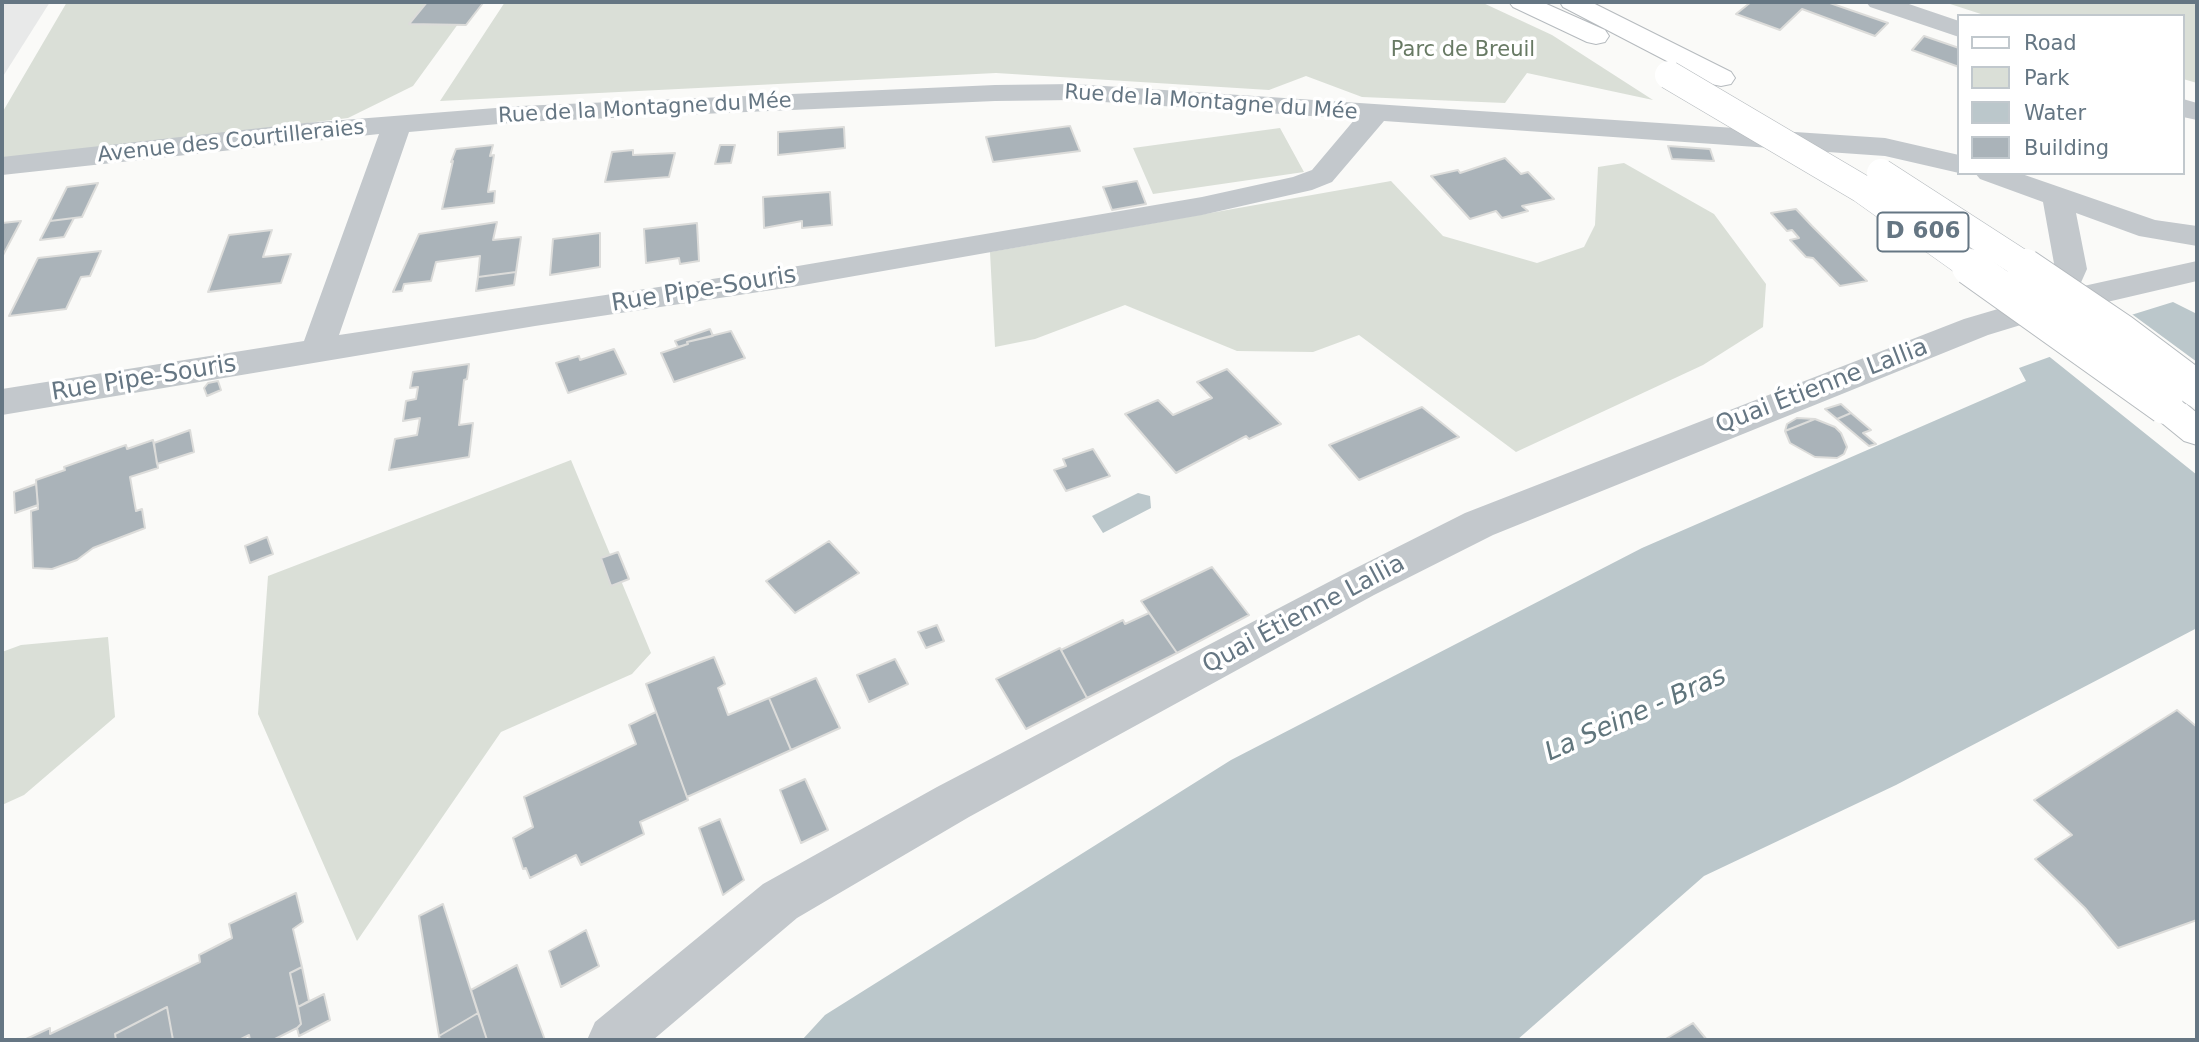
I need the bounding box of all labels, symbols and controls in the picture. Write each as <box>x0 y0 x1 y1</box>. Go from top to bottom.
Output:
legend <box>1958 14 2185 175</box>
text: Road <box>2024 31 2077 55</box>
park label: Parc de Breuil <box>1391 38 1535 64</box>
text: Park <box>2024 66 2069 90</box>
street label: Rue de la Montagne du Mée <box>1064 80 1358 126</box>
street label: Rue de la Montagne du Mée <box>498 89 792 129</box>
text: Water <box>2024 101 2086 125</box>
street label: Avenue des Courtilleraies <box>96 115 366 169</box>
text: Building <box>2024 136 2109 160</box>
road number: D 606 <box>1878 213 1968 252</box>
street label: Rue Pipe-Souris <box>610 261 798 319</box>
street label: Quai Étienne Lallia <box>1712 333 1932 441</box>
street label: Rue Pipe-Souris <box>50 350 238 408</box>
street label: Quai Étienne Lallia <box>1198 550 1410 680</box>
water label: La Seine - Bras <box>1541 661 1731 769</box>

